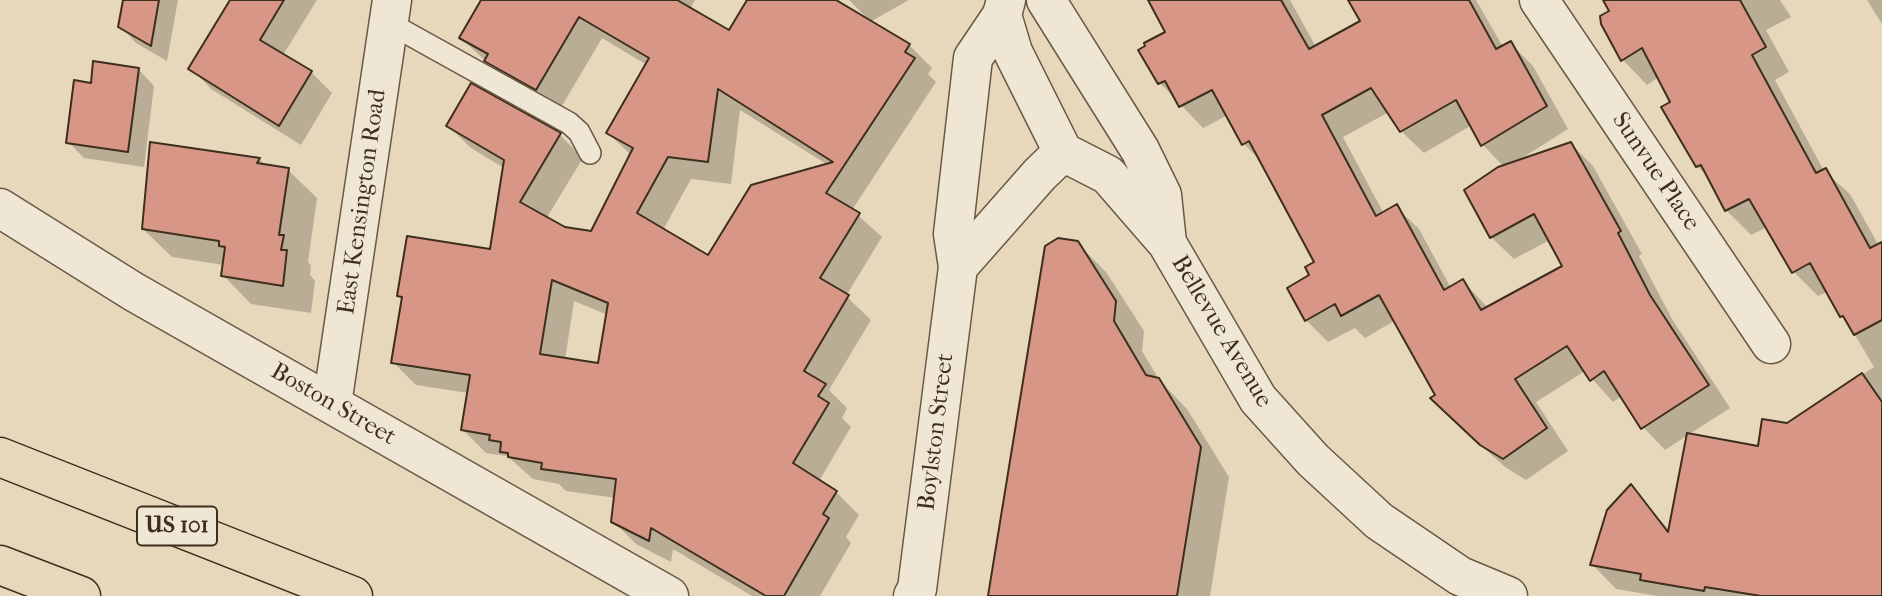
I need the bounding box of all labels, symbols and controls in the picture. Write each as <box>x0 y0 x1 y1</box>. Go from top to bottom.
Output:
street label: East Kensington Road <box>333 87 393 317</box>
street label: Sunvue Place <box>1605 107 1705 237</box>
street label: Bellevue Avenue <box>1164 251 1278 413</box>
street label: Boylston Street <box>913 352 961 512</box>
street label: Boston Street <box>265 358 401 452</box>
road number: US 101 <box>137 506 217 546</box>

